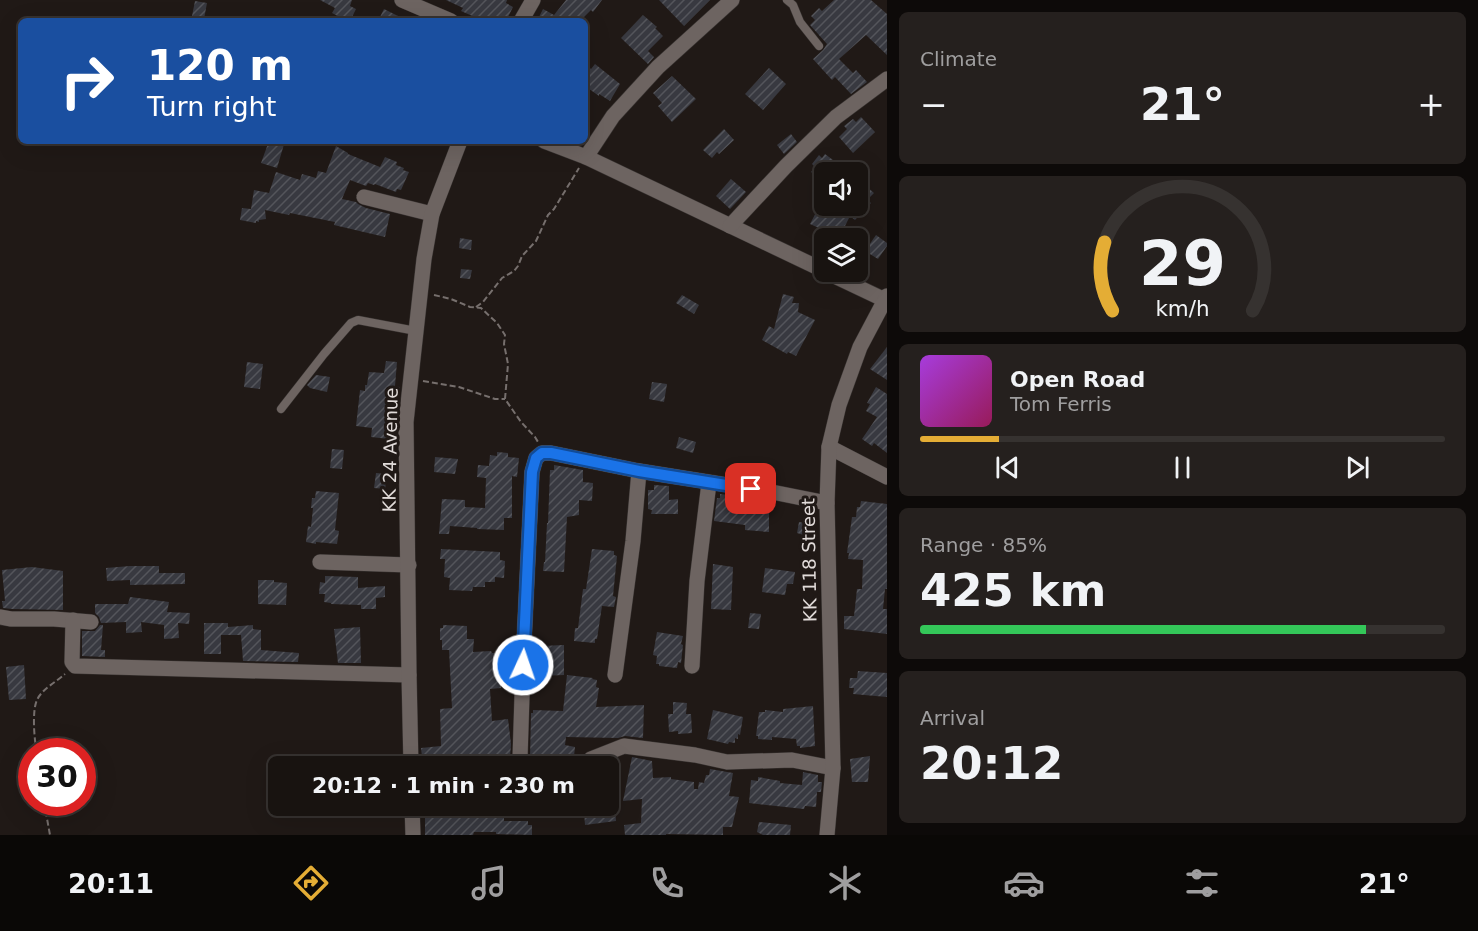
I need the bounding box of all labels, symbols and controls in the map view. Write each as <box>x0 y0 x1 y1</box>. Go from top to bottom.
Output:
text: 120 m <box>147 41 293 90</box>
icon: right <box>48 42 126 120</box>
text: Climate <box>920 47 997 71</box>
text: 21° <box>1140 78 1225 131</box>
text: − <box>920 85 948 124</box>
text: + <box>1417 85 1445 124</box>
text: Turn right <box>147 91 276 122</box>
map controls <box>814 162 868 282</box>
button: sound <box>814 162 868 216</box>
text: 29 <box>1139 227 1226 300</box>
button: layers <box>814 228 868 282</box>
text: km/h <box>1155 296 1210 321</box>
text: Open Road <box>1010 367 1145 392</box>
street label: KK 24 Avenue <box>378 387 402 513</box>
text: Tom Ferris <box>1010 392 1112 416</box>
icon: previous <box>991 451 1024 484</box>
icon: pause <box>1166 451 1199 484</box>
icon: next <box>1341 451 1374 484</box>
pin <box>725 463 776 514</box>
icon: arrive <box>734 472 767 505</box>
street label: KK 118 Street <box>797 498 821 622</box>
text: Range · 85% <box>920 533 1047 557</box>
text: 425 km <box>920 564 1106 617</box>
position arrow <box>491 633 555 697</box>
text: Arrival <box>920 706 985 730</box>
text: 20:12 <box>920 737 1063 790</box>
speed limit sign: 30 <box>18 738 96 816</box>
text: 20:12 · 1 min · 230 m <box>312 773 575 798</box>
icon: directions <box>290 862 332 904</box>
icon: music <box>468 862 510 904</box>
icon: phone <box>646 862 688 904</box>
icon: climate <box>824 862 866 904</box>
icon: car <box>1003 862 1045 904</box>
icon: filters <box>1181 862 1223 904</box>
text: 20:11 <box>68 868 154 899</box>
text: 21° <box>1359 868 1410 899</box>

